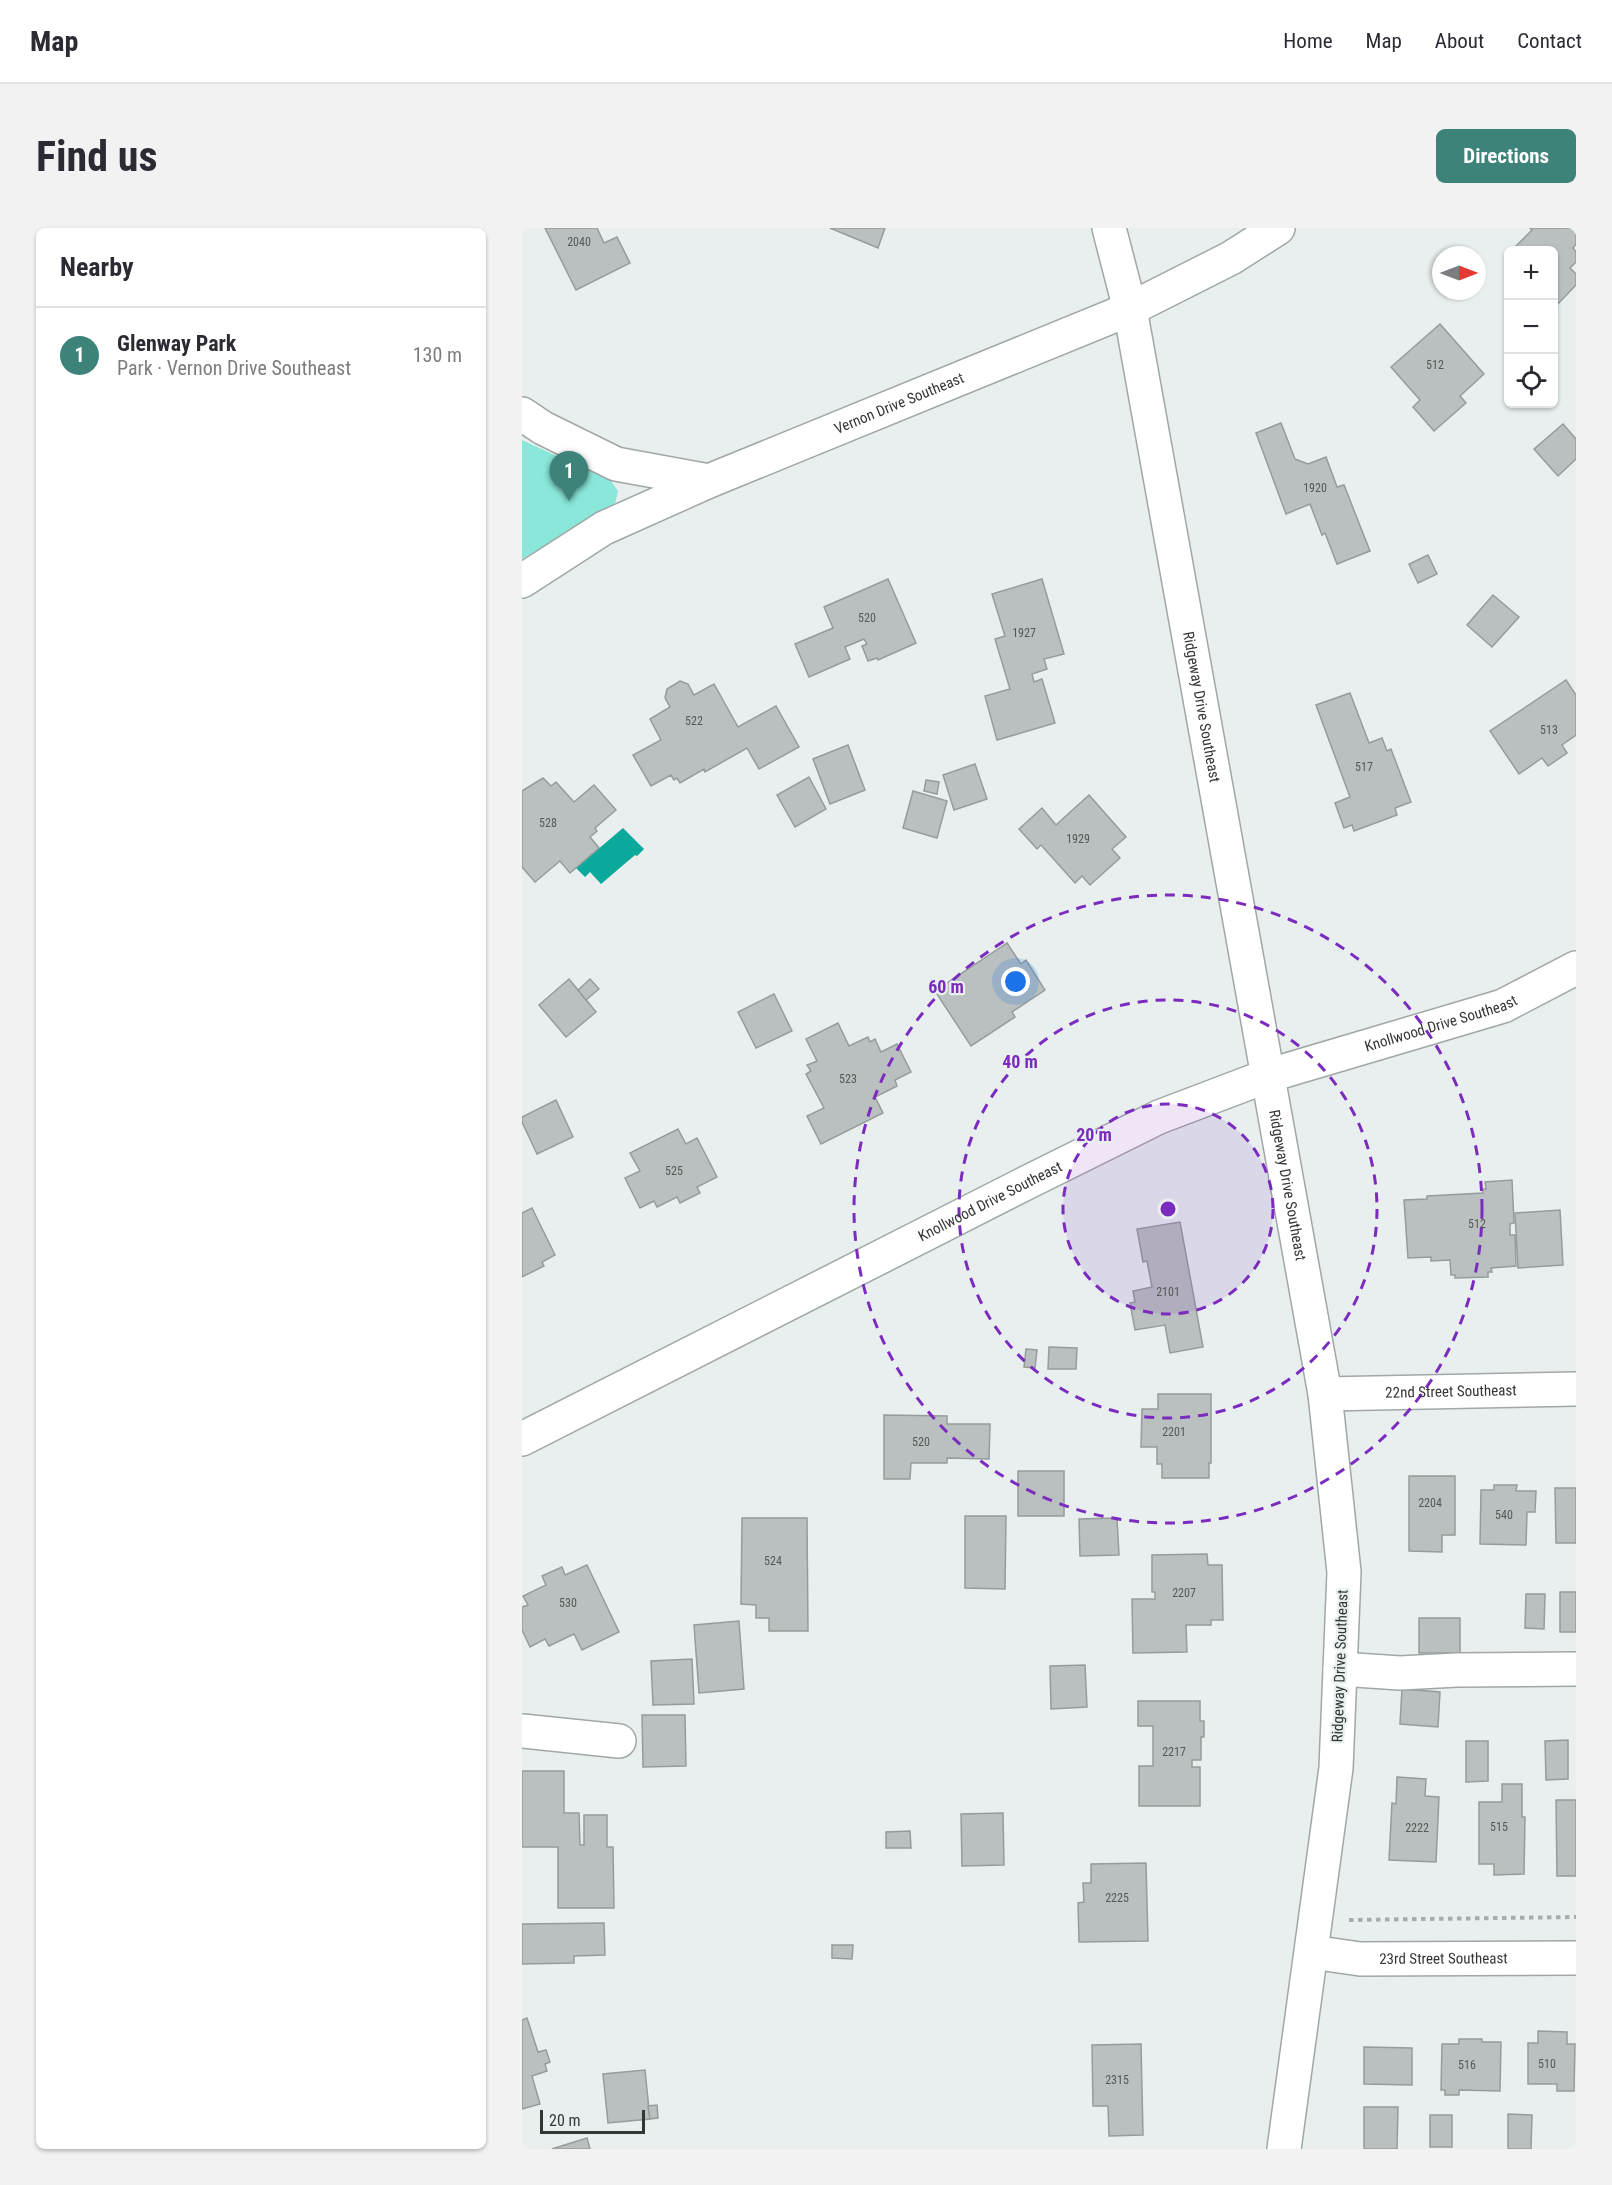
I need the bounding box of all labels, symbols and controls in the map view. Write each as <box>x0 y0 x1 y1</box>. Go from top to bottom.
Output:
text: Map <box>30 25 78 58</box>
text: Home <box>1283 29 1333 53</box>
text: Map <box>1366 29 1402 53</box>
text: About <box>1435 29 1484 53</box>
text: Contact <box>1517 29 1582 53</box>
button: Directions <box>1436 129 1576 183</box>
text: Find us <box>36 132 157 181</box>
house number: 2040 <box>567 235 591 249</box>
north arrow <box>1432 246 1486 300</box>
map controls <box>1504 246 1558 408</box>
button: + <box>1504 246 1558 300</box>
text: Nearby <box>60 252 134 282</box>
button: − <box>1504 300 1558 354</box>
text: Glenway Park <box>117 331 236 356</box>
text: 1 <box>74 343 85 367</box>
text: 130 m <box>413 343 462 367</box>
button: locate <box>1504 354 1558 408</box>
text: Park · Vernon Drive Southeast <box>117 356 351 380</box>
house number: 512 <box>1426 358 1444 372</box>
street label: Vernon Drive Southeast <box>832 369 967 438</box>
pin: 1 <box>550 452 588 501</box>
house number: 1920 <box>1303 481 1327 495</box>
house number: 520 <box>858 611 876 625</box>
house number: 1927 <box>1012 626 1036 640</box>
street label: Ridgeway Drive Southeast <box>1179 630 1224 784</box>
house number: 522 <box>685 714 703 728</box>
house number: 513 <box>1540 723 1558 737</box>
house number: 517 <box>1355 760 1373 774</box>
house number: 528 <box>539 816 557 830</box>
house number: 1929 <box>1066 832 1090 846</box>
your location <box>1001 967 1030 996</box>
text: 60 m <box>928 976 964 997</box>
street label: Knollwood Drive Southeast <box>1363 991 1520 1056</box>
text: 40 m <box>1002 1051 1038 1072</box>
house number: 523 <box>839 1072 857 1086</box>
street label: Ridgeway Drive Southeast <box>1265 1108 1310 1262</box>
text: 20 m <box>1076 1124 1112 1145</box>
street label: Knollwood Drive Southeast <box>915 1158 1065 1245</box>
house number: 525 <box>665 1164 683 1178</box>
centre of rings <box>1158 1199 1178 1219</box>
house number: 512 <box>1468 1217 1486 1231</box>
house number: 2101 <box>1156 1285 1180 1299</box>
street label: 22nd Street Southeast <box>1385 1381 1517 1402</box>
house number: 2201 <box>1162 1425 1186 1439</box>
house number: 520 <box>912 1435 930 1449</box>
house number: 2204 <box>1418 1496 1442 1510</box>
house number: 540 <box>1495 1508 1513 1522</box>
house number: 524 <box>764 1554 782 1568</box>
house number: 2207 <box>1172 1586 1196 1600</box>
street label: Ridgeway Drive Southeast <box>1328 1589 1352 1743</box>
house number: 530 <box>559 1596 577 1610</box>
house number: 2217 <box>1162 1745 1186 1759</box>
house number: 515 <box>1490 1820 1508 1834</box>
house number: 2222 <box>1405 1821 1429 1835</box>
house number: 2225 <box>1105 1891 1129 1905</box>
street label: 23rd Street Southeast <box>1379 1949 1508 1968</box>
house number: 510 <box>1538 2057 1556 2071</box>
house number: 516 <box>1458 2058 1476 2072</box>
house number: 2315 <box>1105 2073 1129 2087</box>
scale bar <box>540 2107 645 2134</box>
text: 20 m <box>549 2111 581 2130</box>

